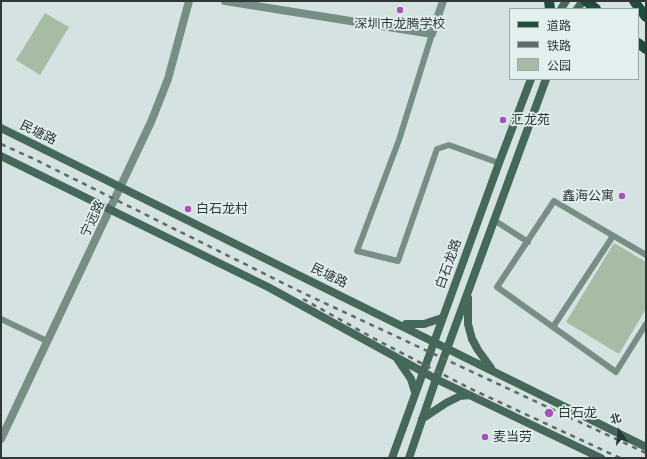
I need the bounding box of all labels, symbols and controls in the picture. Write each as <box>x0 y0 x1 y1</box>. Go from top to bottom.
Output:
marker: 深圳市龙腾学校 <box>395 5 405 15</box>
legend <box>509 8 639 80</box>
place label: 深圳市龙腾学校 <box>355 16 445 32</box>
text: 道路 <box>547 19 571 33</box>
text: 铁路 <box>547 39 571 53</box>
text: 公园 <box>547 59 571 73</box>
place label: 汇龙苑 <box>511 112 550 128</box>
marker: 汇龙苑 <box>498 115 508 125</box>
street label: 民塘路 <box>17 117 59 149</box>
place label: 鑫海公寓 <box>562 188 614 204</box>
marker: 鑫海公寓 <box>617 191 627 201</box>
street label: 宁远路 <box>77 198 109 240</box>
place label: 白石龙村 <box>196 201 248 217</box>
marker: 白石龙村 <box>183 204 193 214</box>
street label: 白石龙路 <box>433 237 465 291</box>
street label: 民塘路 <box>308 260 350 292</box>
place label: 白石龙 <box>558 405 597 421</box>
marker: 白石龙 <box>543 407 555 419</box>
north arrow <box>599 411 639 451</box>
text: 北 <box>609 411 623 427</box>
place label: 麦当劳 <box>493 429 532 445</box>
marker: 麦当劳 <box>480 432 490 442</box>

